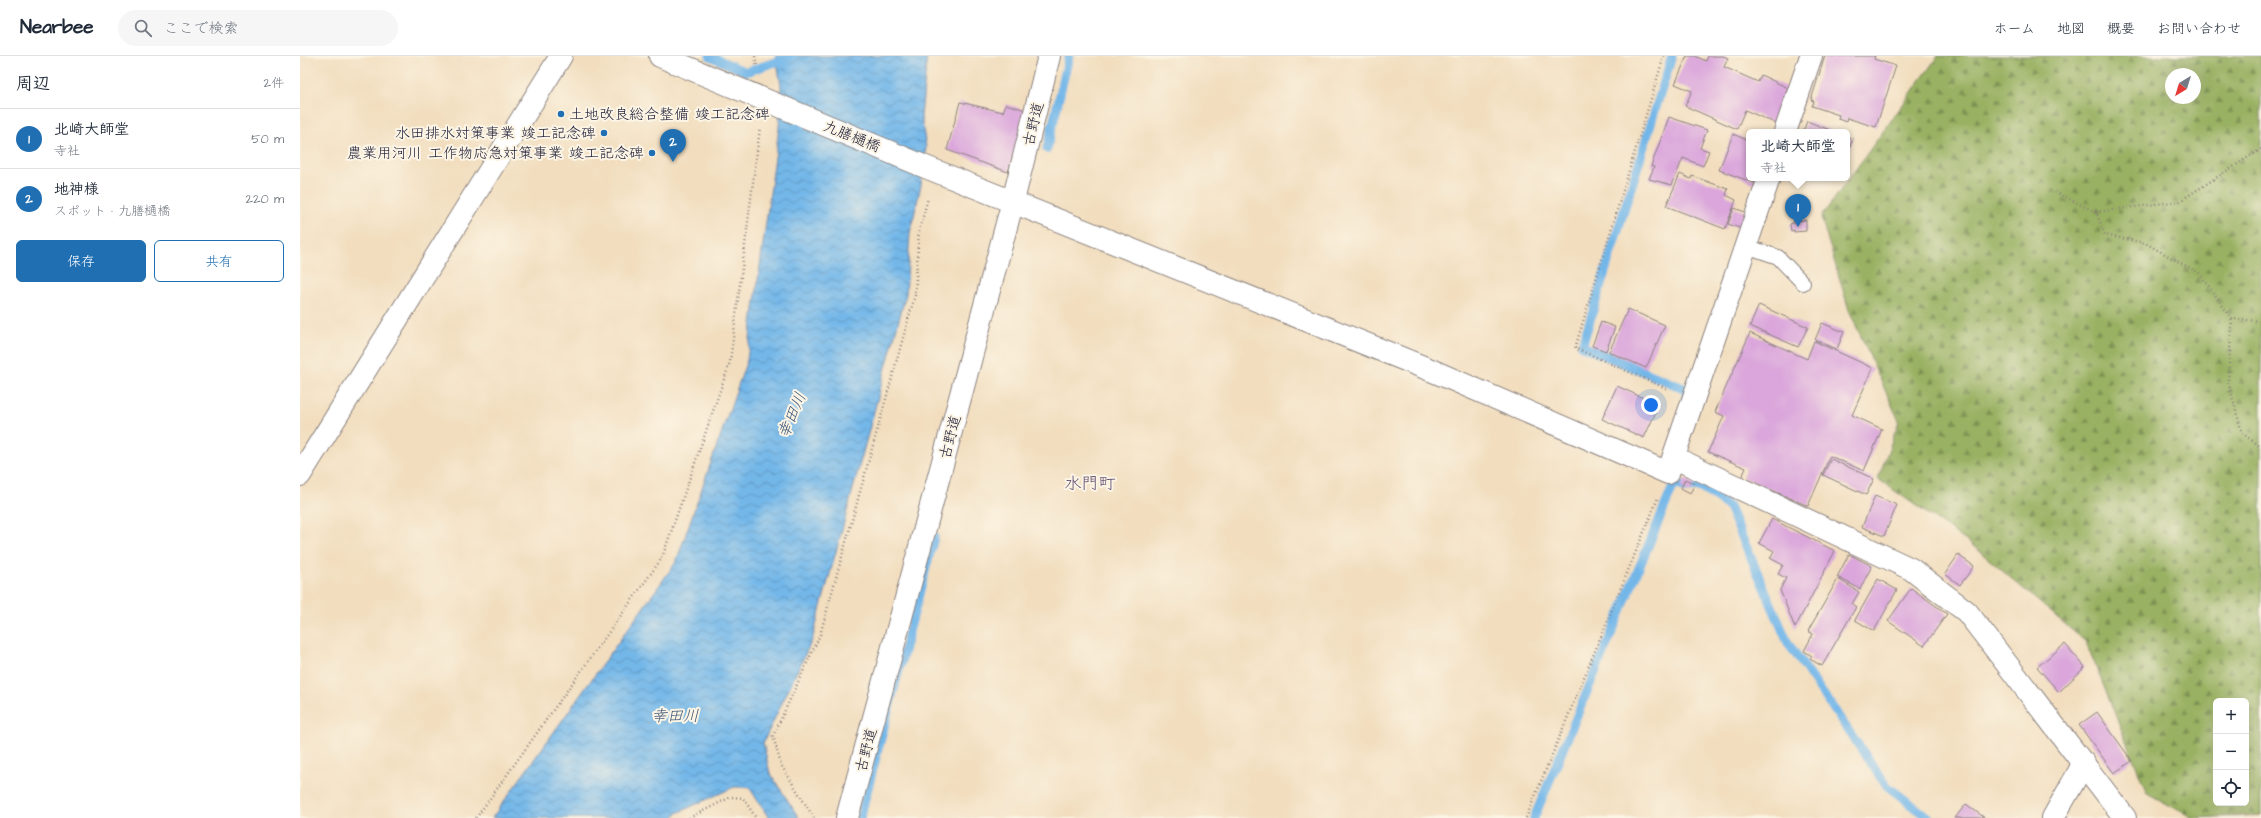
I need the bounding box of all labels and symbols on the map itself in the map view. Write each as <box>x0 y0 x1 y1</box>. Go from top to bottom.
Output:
north arrow <box>2165 68 2201 104</box>
street label: 古野道 <box>1018 100 1049 149</box>
place label: 土地改良総合整備 竣工記念碑 <box>569 104 770 125</box>
marker: 土地改良総合整備 竣工記念碑 <box>556 109 566 119</box>
street label: 九膳樋橋 <box>820 115 884 157</box>
place label: 水田排水対策事業 竣工記念碑 <box>395 123 596 144</box>
marker: 水田排水対策事業 竣工記念碑 <box>599 128 609 138</box>
pin: 2 <box>660 129 686 162</box>
place label: 農業用河川 工作物応急対策事業 竣工記念碑 <box>347 143 644 164</box>
marker: 農業用河川 工作物応急対策事業 竣工記念碑 <box>647 148 657 158</box>
pin: 1 <box>1785 194 1811 227</box>
water label: 幸田川 <box>772 389 811 442</box>
your location <box>1641 395 1661 415</box>
street label: 古野道 <box>935 413 966 462</box>
district label: 水門町 <box>1065 472 1116 496</box>
water label: 幸田川 <box>651 705 699 727</box>
street label: 古野道 <box>851 726 882 775</box>

